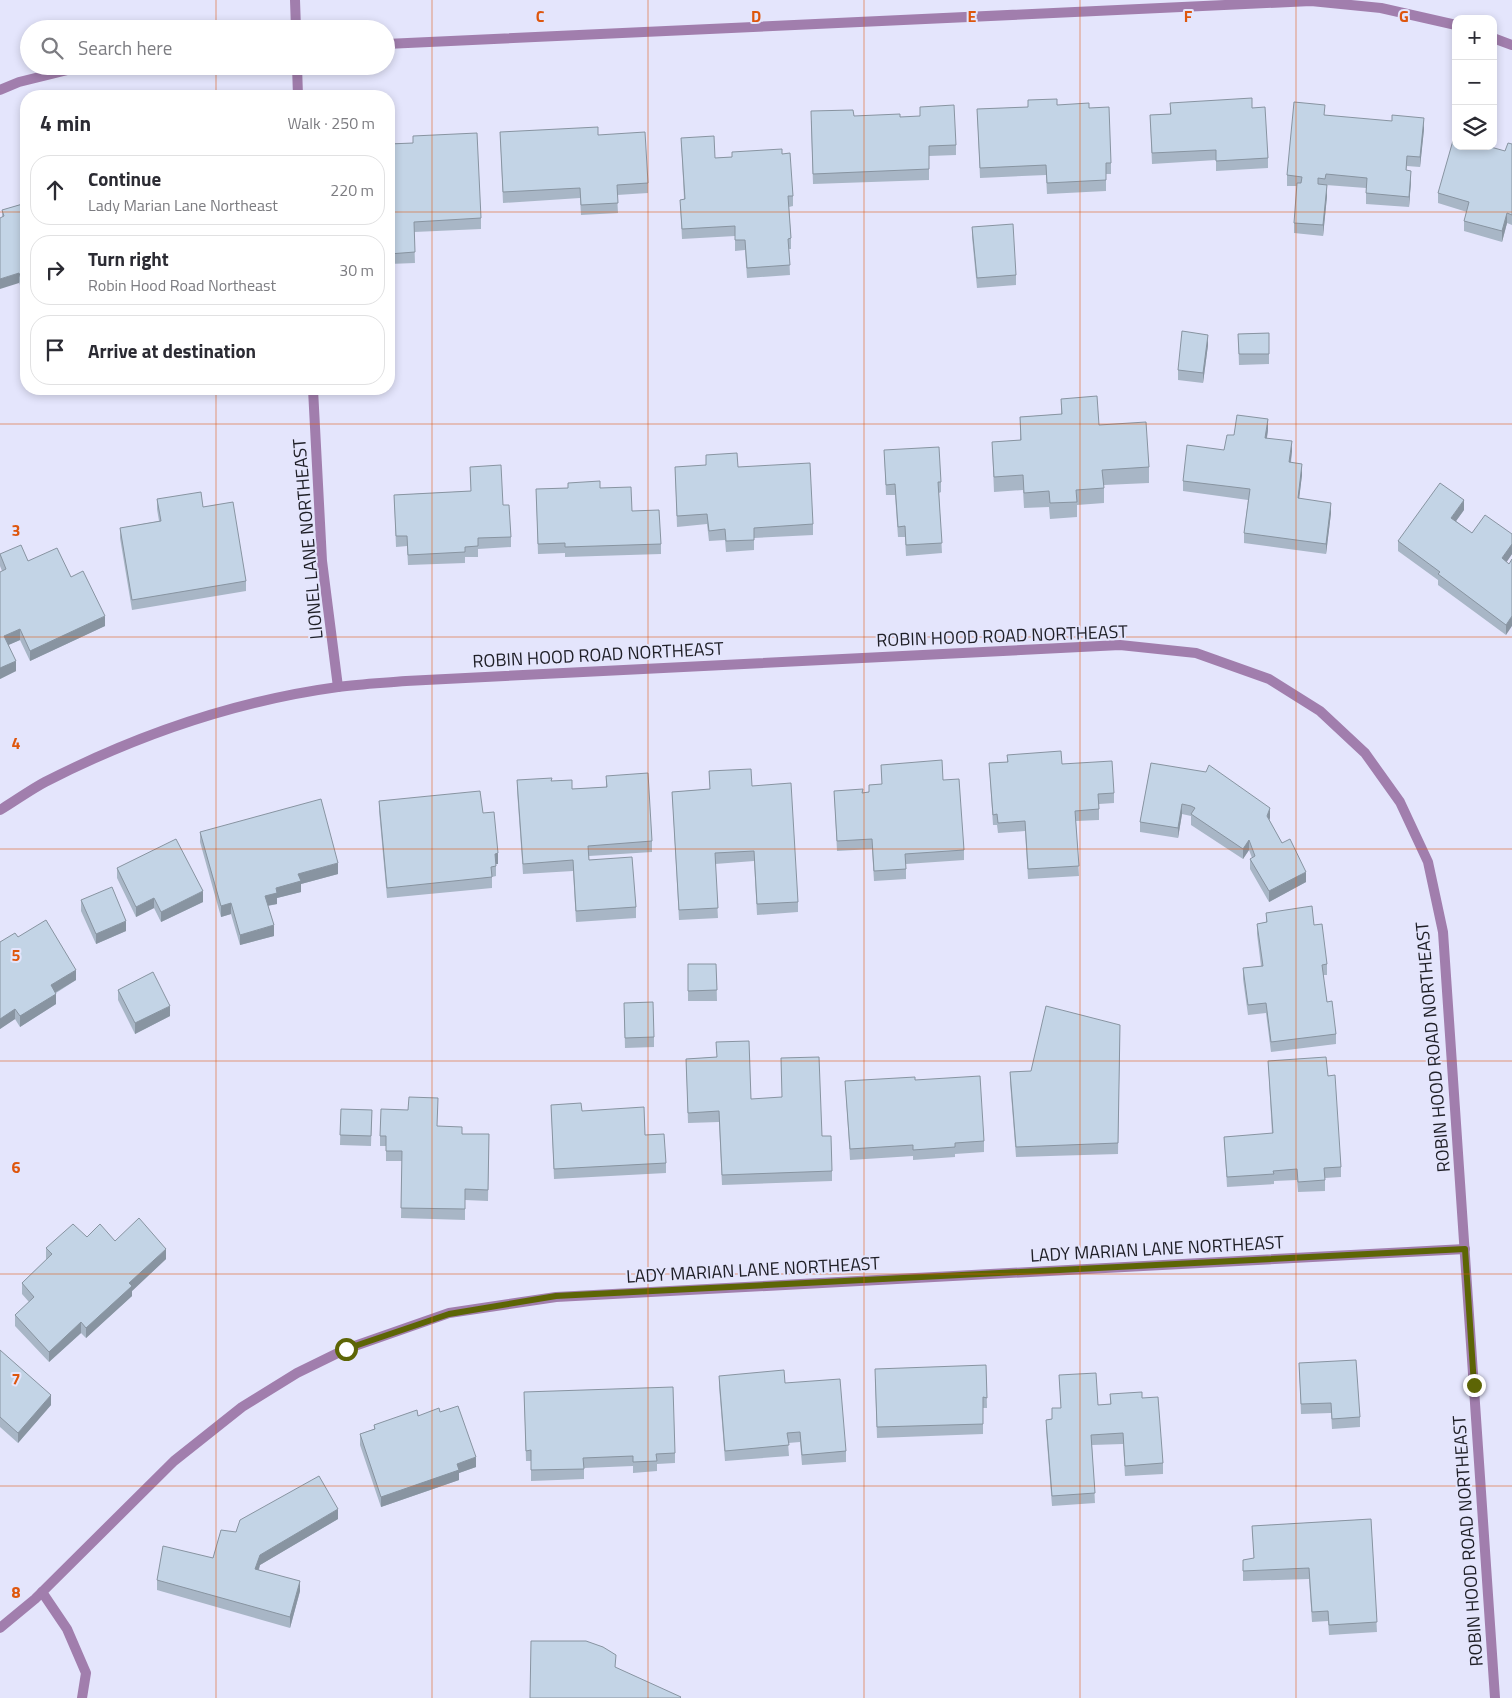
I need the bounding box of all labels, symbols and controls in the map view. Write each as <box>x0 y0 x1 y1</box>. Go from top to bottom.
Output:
text: C <box>536 4 545 28</box>
text: D <box>751 4 761 28</box>
text: E <box>968 4 977 28</box>
text: F <box>1184 4 1193 28</box>
text: G <box>1399 4 1409 28</box>
map controls <box>1452 15 1497 150</box>
button: + <box>1452 15 1497 60</box>
search box <box>20 20 395 75</box>
text: Search here <box>78 33 172 62</box>
icon: search <box>38 34 66 62</box>
button: − <box>1452 60 1497 105</box>
button: layers <box>1452 105 1497 150</box>
text: 4 min <box>40 107 91 139</box>
text: Walk · 250 m <box>287 111 375 135</box>
text: Continue <box>88 164 161 193</box>
icon: ahead <box>41 176 69 204</box>
text: 220 m <box>330 178 374 202</box>
text: Lady Marian Lane Northeast <box>88 193 278 217</box>
text: Turn right <box>88 244 169 273</box>
icon: right <box>41 256 69 284</box>
text: 30 m <box>339 258 374 282</box>
text: Robin Hood Road Northeast <box>88 273 276 297</box>
icon: arrive <box>41 336 69 364</box>
text: Arrive at destination <box>88 336 256 365</box>
street label: LIONEL LANE NORTHEAST <box>285 437 330 641</box>
text: 3 <box>12 518 20 542</box>
street label: ROBIN HOOD ROAD NORTHEAST <box>876 618 1129 653</box>
street label: ROBIN HOOD ROAD NORTHEAST <box>472 634 725 675</box>
text: 4 <box>12 731 21 755</box>
street label: ROBIN HOOD ROAD NORTHEAST <box>1408 920 1457 1173</box>
text: 5 <box>12 943 21 967</box>
text: 6 <box>12 1155 21 1179</box>
street label: LADY MARIAN LANE NORTHEAST <box>1029 1228 1285 1269</box>
street label: LADY MARIAN LANE NORTHEAST <box>625 1249 881 1290</box>
route start <box>335 1338 358 1361</box>
text: 7 <box>12 1367 20 1391</box>
route end <box>1463 1374 1486 1397</box>
street label: ROBIN HOOD ROAD NORTHEAST <box>1445 1414 1490 1667</box>
text: 8 <box>12 1580 21 1604</box>

